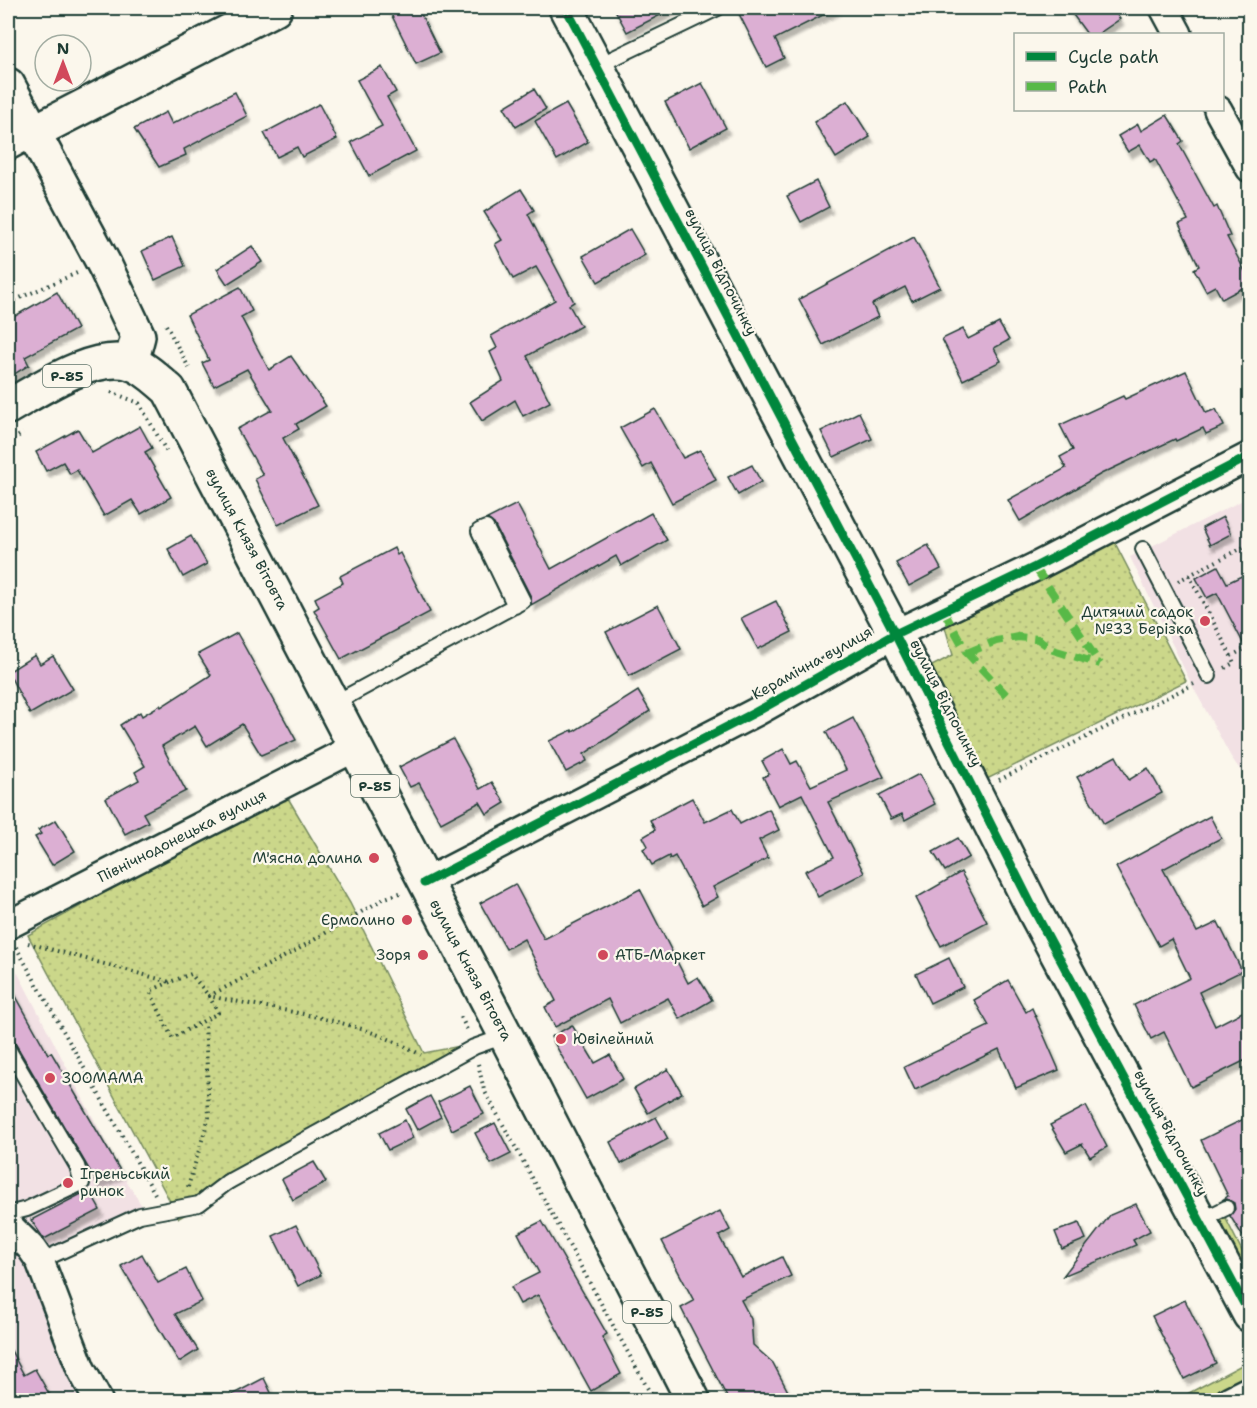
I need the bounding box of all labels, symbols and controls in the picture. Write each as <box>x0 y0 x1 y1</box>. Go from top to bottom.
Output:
north arrow <box>33 33 93 93</box>
legend <box>1014 33 1224 111</box>
text: N <box>57 38 69 59</box>
text: Cycle path <box>1068 45 1159 69</box>
text: Path <box>1068 75 1107 99</box>
street label: вулиця Відпочинку <box>680 205 762 339</box>
road number: Р-85 <box>43 365 91 387</box>
street label: вулиця Князя Вітовта <box>201 465 293 614</box>
place label: Дитячий садок №33 Берізка <box>1081 602 1194 639</box>
marker: Дитячий садок №33 Берізка <box>1198 614 1212 628</box>
street label: Керамічна вулиця <box>748 622 876 704</box>
street label: вулиця Відпочинку <box>905 636 987 770</box>
road number: Р-85 <box>351 775 399 797</box>
street label: Північнодонецька вулиця <box>94 785 270 887</box>
place label: М'ясна долина <box>252 848 363 868</box>
marker: М'ясна долина <box>367 851 381 865</box>
street label: вулиця Князя Вітовта <box>425 896 517 1045</box>
place label: Єрмолино <box>321 910 395 930</box>
marker: Єрмолино <box>400 913 414 927</box>
place label: Зоря <box>376 945 411 965</box>
place label: АТБ-Маркет <box>615 945 706 965</box>
marker: Зоря <box>416 948 430 962</box>
marker: АТБ-Маркет <box>596 948 610 962</box>
place label: Ювілейний <box>573 1029 654 1049</box>
marker: Ювілейний <box>554 1032 568 1046</box>
street label: вулиця Відпочинку <box>1129 1066 1213 1200</box>
place label: ЗООМАМА <box>62 1068 144 1088</box>
marker: ЗООМАМА <box>43 1071 57 1085</box>
place label: Ігреньський ринок <box>80 1164 170 1201</box>
marker: Ігреньський ринок <box>61 1176 75 1190</box>
road number: Р-85 <box>623 1301 671 1323</box>

